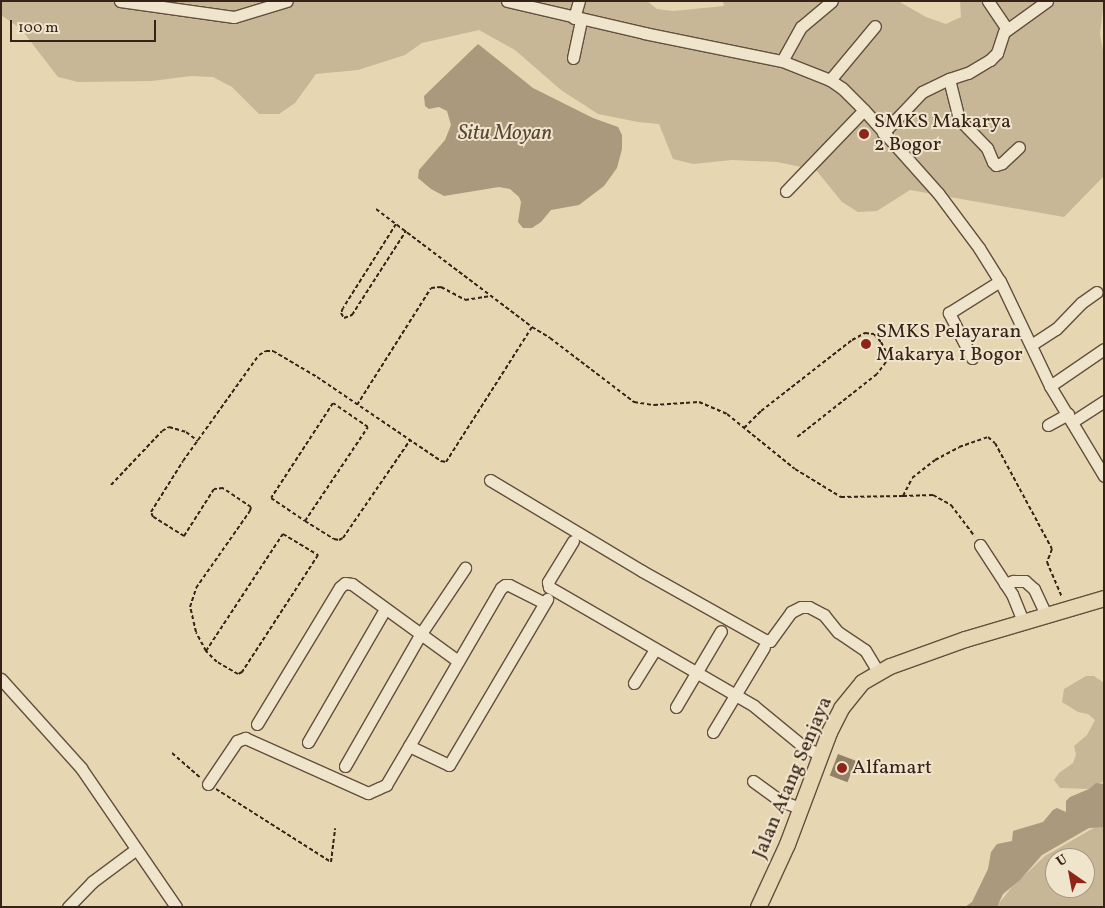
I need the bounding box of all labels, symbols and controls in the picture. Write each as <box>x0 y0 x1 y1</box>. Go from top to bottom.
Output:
scale bar <box>12 10 159 42</box>
text: 100 m <box>18 18 58 39</box>
place label: SMKS Makarya 2 Bogor <box>874 110 1011 157</box>
water label: Situ Moyan <box>458 121 552 147</box>
marker: SMKS Makarya 2 Bogor <box>858 128 870 140</box>
place label: SMKS Pelayaran Makarya 1 Bogor <box>876 320 1023 367</box>
marker: SMKS Pelayaran Makarya 1 Bogor <box>860 338 872 350</box>
street label: Jalan Atang Senjaya <box>748 693 838 863</box>
place label: Alfamart <box>852 756 932 780</box>
marker: Alfamart <box>836 762 848 774</box>
north arrow <box>1045 848 1095 898</box>
text: U <box>1053 850 1071 871</box>

